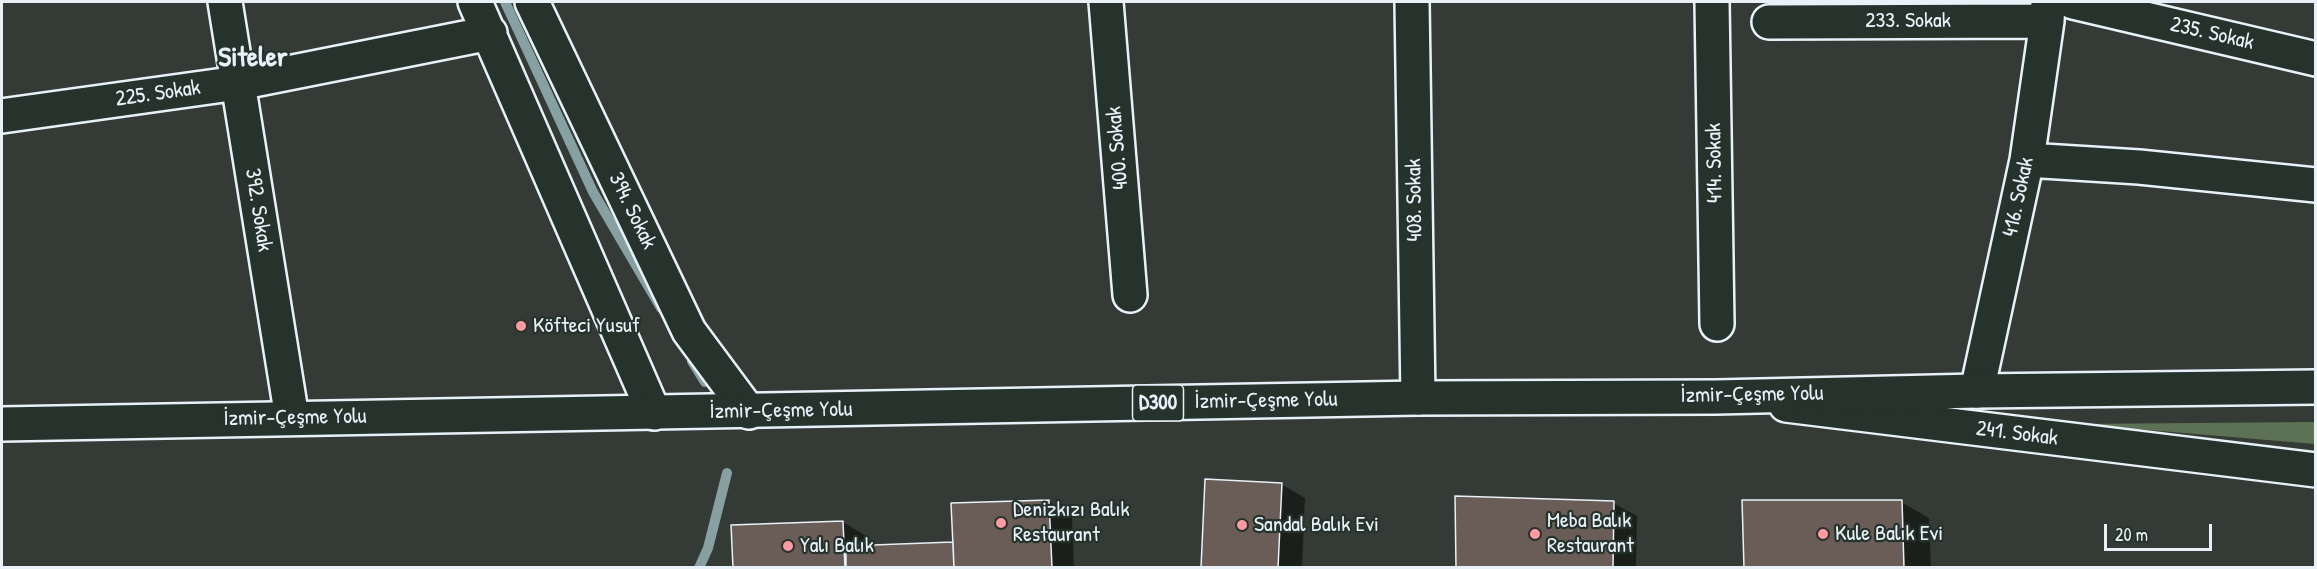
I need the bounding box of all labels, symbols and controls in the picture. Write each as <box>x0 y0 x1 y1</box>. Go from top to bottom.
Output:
street label: 233. Sokak <box>1865 8 1951 34</box>
street label: 235. Sokak <box>2168 12 2256 56</box>
district label: Siteler <box>218 42 288 76</box>
street label: 225. Sokak <box>114 75 202 113</box>
street label: 400. Sokak <box>1101 105 1135 191</box>
street label: 414. Sokak <box>1701 123 1729 203</box>
street label: 416. Sokak <box>1998 155 2040 239</box>
street label: 408. Sokak <box>1401 158 1429 242</box>
street label: 392. Sokak <box>238 167 278 253</box>
street label: 394. Sokak <box>602 168 662 254</box>
place label: Köfteci Yusuf <box>533 313 640 339</box>
marker: Köfteci Yusuf <box>514 319 528 333</box>
street label: İzmir-Çeşme Yolu <box>1680 381 1824 409</box>
road number: D300 <box>1132 385 1184 421</box>
street label: İzmir-Çeşme Yolu <box>1194 387 1338 415</box>
street label: İzmir-Çeşme Yolu <box>709 397 853 425</box>
street label: İzmir-Çeşme Yolu <box>223 404 367 432</box>
street label: 241. Sokak <box>1975 416 2059 452</box>
place label: Denizkızı Balık Restaurant <box>1013 497 1130 548</box>
place label: Meba Balık Restaurant <box>1547 508 1634 560</box>
place label: Sandal Balık Evi <box>1254 512 1379 538</box>
scale bar <box>2107 512 2215 550</box>
marker: Denizkızı Balık Restaurant <box>994 516 1008 530</box>
marker: Sandal Balık Evi <box>1235 518 1249 532</box>
place label: Kule Balık Evi <box>1835 521 1943 547</box>
text: 20 m <box>2115 522 2148 547</box>
marker: Meba Balık Restaurant <box>1528 527 1542 541</box>
marker: Kule Balık Evi <box>1816 527 1830 541</box>
place label: Yalı Balık <box>800 533 874 559</box>
marker: Yalı Balık <box>781 539 795 553</box>

